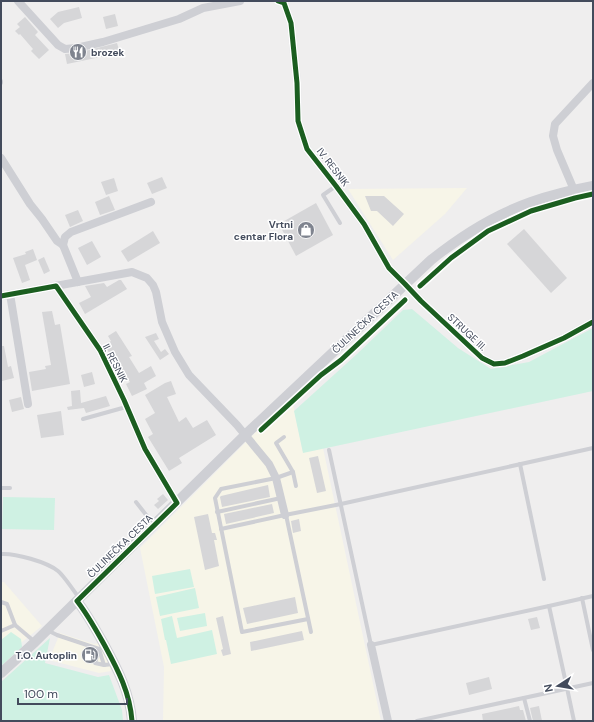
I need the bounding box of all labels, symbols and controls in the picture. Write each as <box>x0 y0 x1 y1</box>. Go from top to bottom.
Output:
restaurant icon: brozek <box>68 42 88 62</box>
place label: brozek <box>91 46 125 59</box>
street label: IV. RESNIK <box>314 145 352 189</box>
place label: Vrtni centar Flora <box>234 218 293 243</box>
shop icon: Vrtni centar Flora <box>296 220 316 240</box>
street label: ČULINEČKA CESTA <box>329 288 401 356</box>
street label: STRUGE III. <box>445 311 489 353</box>
street label: II. RESNIK <box>100 341 130 385</box>
street label: ČULINEČKA CESTA <box>85 511 156 581</box>
fuel station icon: T.O. Autoplin <box>80 645 100 665</box>
place label: T.O. Autoplin <box>16 649 77 662</box>
north arrow <box>538 666 578 706</box>
scale bar <box>18 680 127 706</box>
text: N <box>541 683 556 693</box>
text: 100 m <box>24 686 58 702</box>

